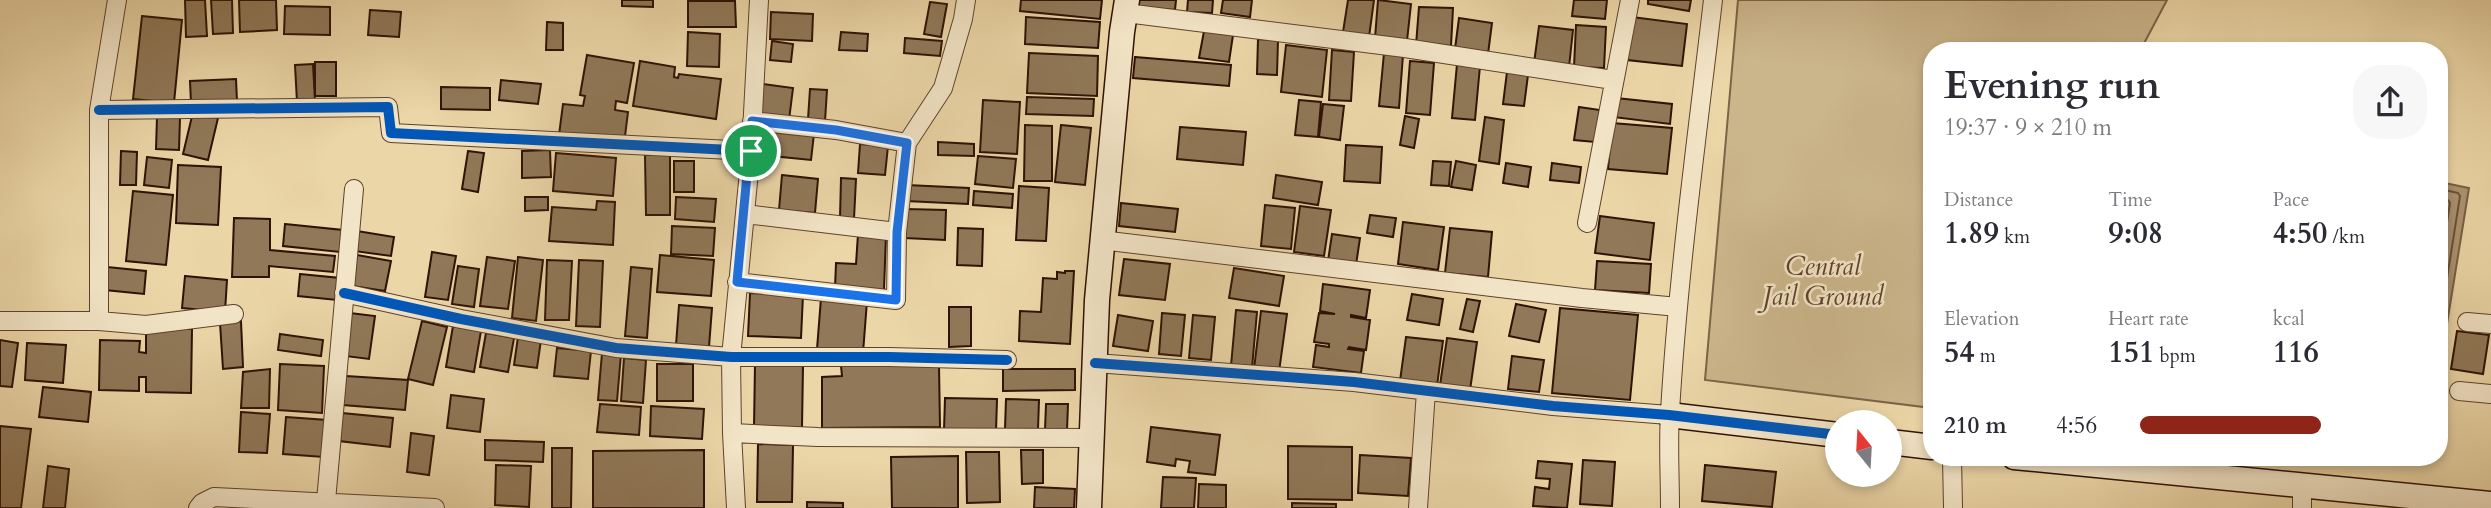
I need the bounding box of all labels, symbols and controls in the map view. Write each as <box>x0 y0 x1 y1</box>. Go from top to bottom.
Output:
text: Evening run <box>1944 60 2160 112</box>
button: share <box>2353 65 2427 139</box>
text: 19:37 · 9 × 210 m <box>1944 112 2112 143</box>
pin <box>721 121 781 181</box>
icon: arrive <box>732 132 770 170</box>
text: Distance <box>1944 187 2013 213</box>
text: Time <box>2108 187 2152 213</box>
text: Pace <box>2273 187 2309 213</box>
text: 1.89 <box>1944 213 1999 254</box>
text: 9:08 <box>2108 213 2163 254</box>
text: 4:50 <box>2273 213 2327 254</box>
text: km <box>1999 224 2030 250</box>
text: /km <box>2327 224 2365 250</box>
park label: Central Jail Ground <box>1757 249 1885 314</box>
text: Elevation <box>1944 306 2019 332</box>
text: Heart rate <box>2108 306 2189 332</box>
text: kcal <box>2273 306 2305 332</box>
text: 54 <box>1944 332 1975 373</box>
text: 151 <box>2108 332 2154 373</box>
text: 116 <box>2273 332 2319 373</box>
text: m <box>1975 343 1996 369</box>
text: bpm <box>2154 343 2196 369</box>
north arrow <box>1825 410 1902 486</box>
map controls <box>1825 410 1902 487</box>
text: 210 m <box>1944 410 2007 441</box>
text: 4:56 <box>2056 410 2097 441</box>

